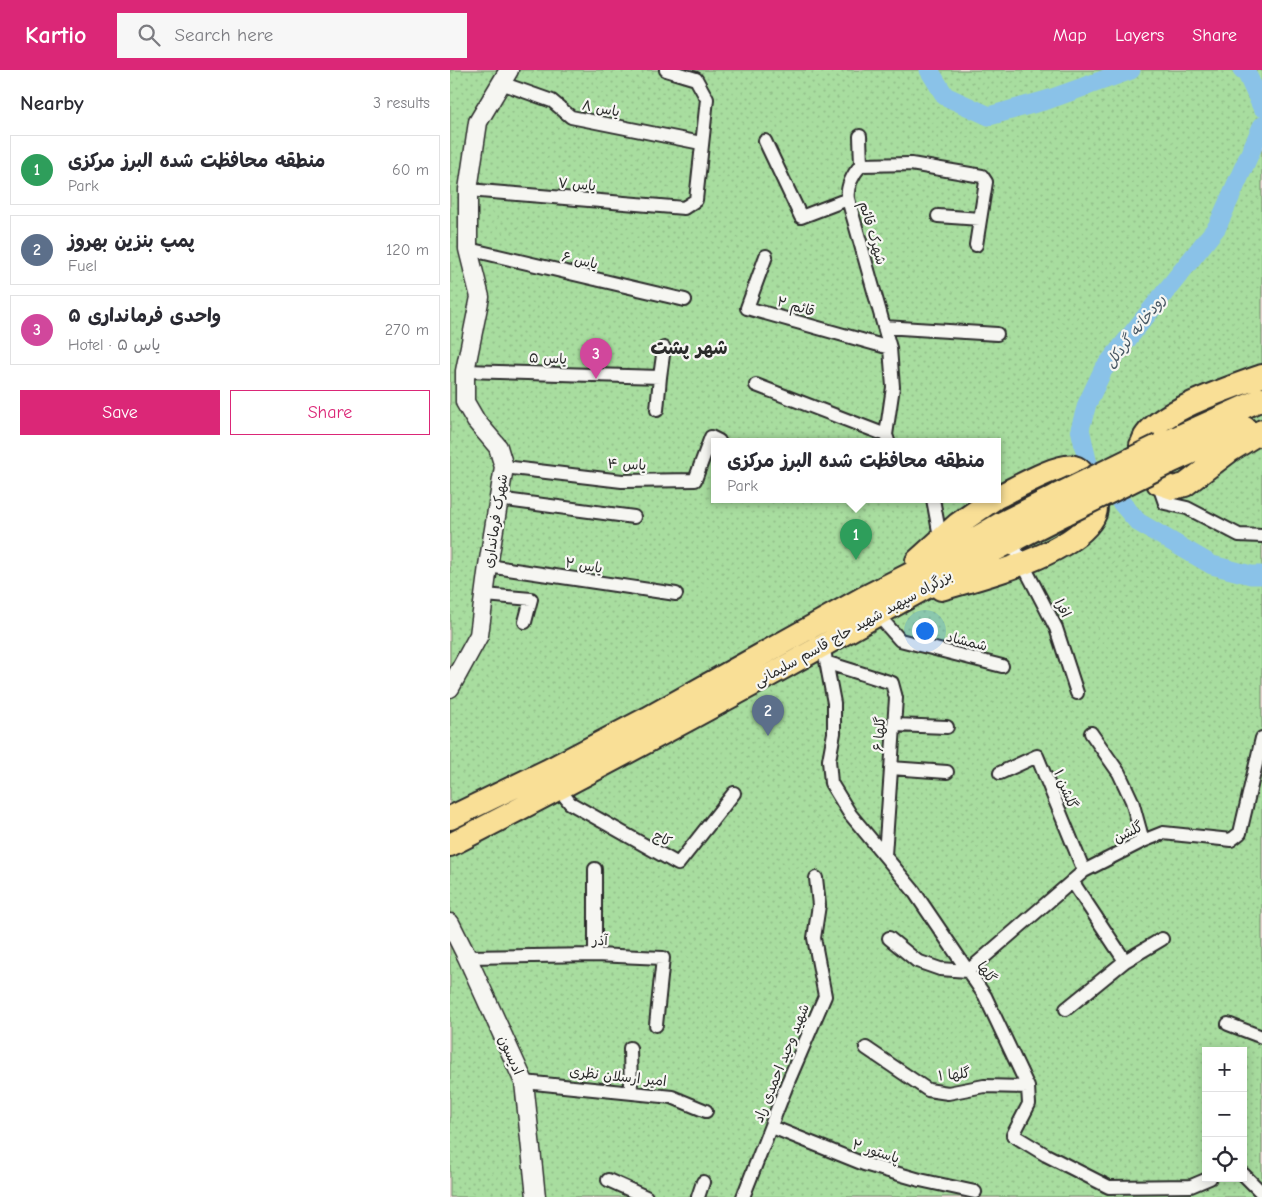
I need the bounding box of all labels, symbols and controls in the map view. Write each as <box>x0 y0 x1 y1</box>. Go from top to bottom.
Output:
search box <box>117 13 467 58</box>
text: Kartio <box>25 21 87 49</box>
icon: search <box>135 21 163 49</box>
text: Search here <box>175 24 273 46</box>
text: Map <box>1053 25 1087 46</box>
text: Layers <box>1115 25 1164 46</box>
text: Share <box>1192 25 1237 46</box>
text: Nearby <box>20 91 84 115</box>
text: 3 results <box>373 94 430 112</box>
street label: یاس ۸ <box>581 97 621 120</box>
text: منطقه محافظت شده البرز مرکزی <box>68 150 325 172</box>
text: 1 <box>34 161 40 179</box>
text: 60 m <box>392 161 429 179</box>
street label: یاس ۷ <box>557 174 597 195</box>
text: Park <box>68 177 99 195</box>
street label: شهرک قائم <box>853 199 890 267</box>
text: پمپ بنزین بهروز <box>68 230 195 252</box>
text: 2 <box>33 241 41 259</box>
text: 120 m <box>386 241 429 259</box>
street label: یاس ۶ <box>560 248 600 273</box>
text: Fuel <box>68 257 97 275</box>
water label: رودخانه گردکل <box>1101 291 1169 371</box>
street label: قائم ۲ <box>774 293 817 322</box>
text: ۵ واحدی فرمانداری <box>68 305 221 327</box>
text: 3 <box>33 321 41 339</box>
text: 270 m <box>385 321 429 339</box>
text: Hotel · یاس ۵ <box>68 336 160 354</box>
district label: شهر پشت <box>650 337 728 360</box>
pin: 3 <box>580 338 612 379</box>
street label: یاس ۵ <box>529 349 567 368</box>
button: Save <box>20 390 220 435</box>
button: Share <box>230 390 430 435</box>
popup <box>711 438 1001 503</box>
text: منطقه محافظت شده البرز مرکزی <box>727 450 985 472</box>
street label: یاس ۴ <box>607 455 647 474</box>
street label: شهرک فرمانداری <box>480 473 511 569</box>
text: Park <box>727 477 758 495</box>
pin: 1 <box>840 519 872 560</box>
street label: یاس ۲ <box>564 554 604 577</box>
street label: بزرگراه سپهبد شهید حاج قاسم سلیمانی <box>751 567 956 692</box>
street label: افرا <box>1051 596 1074 620</box>
your location <box>912 618 938 644</box>
street label: شمشاد <box>945 628 989 655</box>
pin: 2 <box>752 695 784 736</box>
street label: گلها ۶ <box>870 716 889 752</box>
street label: گلشن ۱ <box>1050 767 1081 811</box>
street label: گلشن <box>1110 818 1146 847</box>
street label: کاج <box>650 827 675 851</box>
street label: آذر <box>591 932 608 949</box>
street label: گلها <box>973 958 1000 986</box>
street label: شهید وحید احمدی راد <box>750 1001 813 1125</box>
street label: ادیسون <box>494 1033 527 1077</box>
map controls <box>1202 1047 1247 1182</box>
button: + <box>1202 1047 1247 1092</box>
street label: امیر ارسلان نظری <box>569 1063 667 1090</box>
street label: گلها ۱ <box>937 1065 971 1084</box>
button: − <box>1202 1092 1247 1137</box>
street label: پاستور ۲ <box>850 1136 902 1168</box>
button: locate <box>1202 1137 1247 1182</box>

